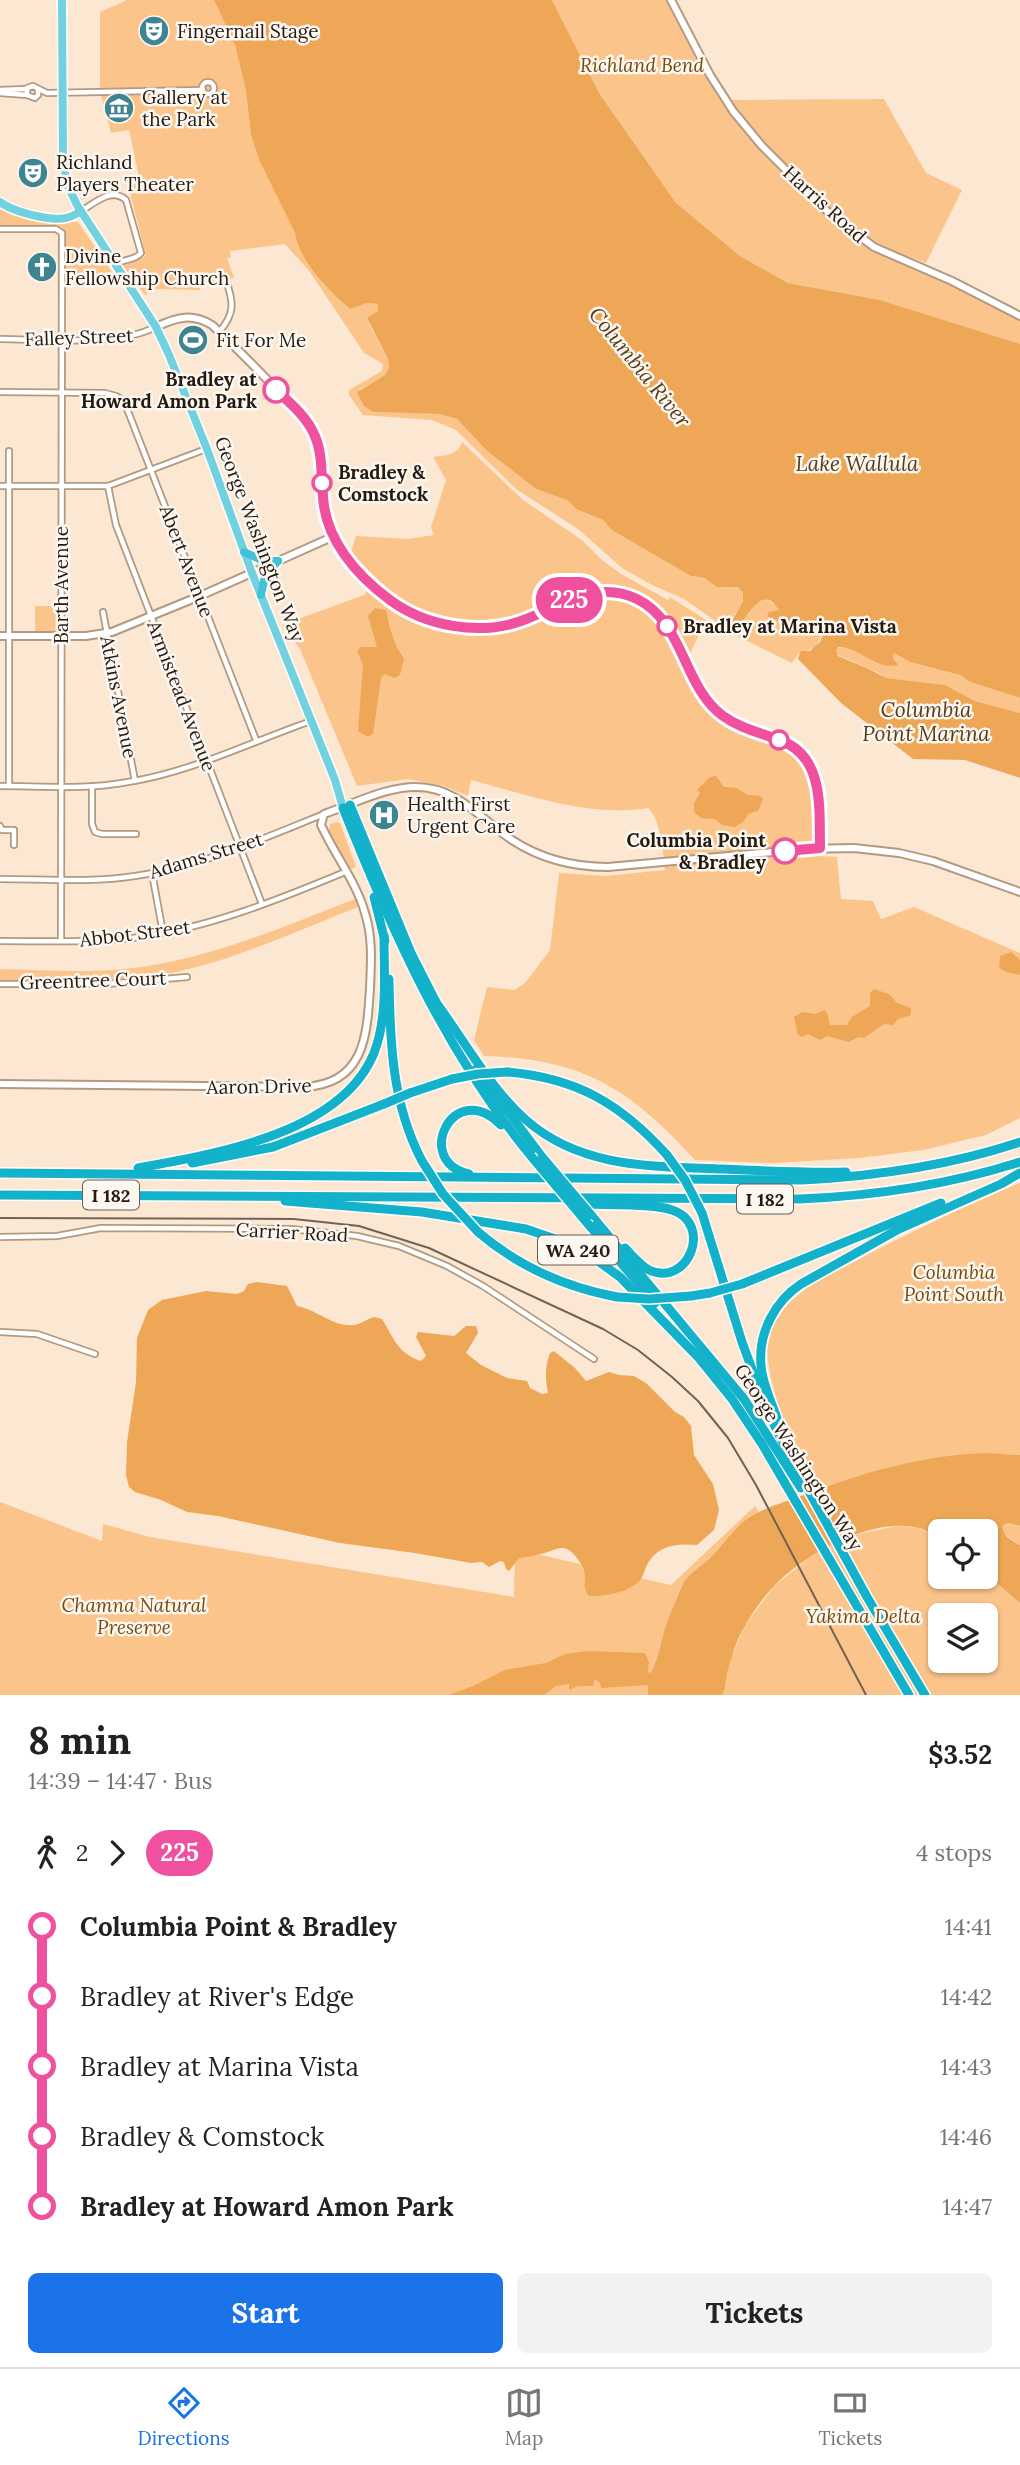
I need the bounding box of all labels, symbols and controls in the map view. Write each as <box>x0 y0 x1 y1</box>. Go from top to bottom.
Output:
theatre icon: Fingernail Stage <box>137 14 171 48</box>
place label: Fingernail Stage <box>177 19 319 43</box>
park label: Richland Bend <box>580 53 704 77</box>
place label: Gallery at the Park <box>142 85 228 131</box>
museum icon: Gallery at the Park <box>102 91 136 125</box>
place label: Richland Players Theater <box>56 150 194 196</box>
theatre icon: Richland Players Theater <box>16 156 50 190</box>
street label: Harris Road <box>778 160 872 248</box>
place label: Divine Fellowship Church <box>65 244 229 290</box>
church icon: Divine Fellowship Church <box>25 250 59 284</box>
water label: Columbia River <box>583 301 697 433</box>
street label: Falley Street <box>24 323 134 351</box>
sports icon: Fit For Me <box>176 323 210 357</box>
place label: Fit For Me <box>216 328 306 352</box>
place label: Bradley at Howard Amon Park <box>81 367 258 413</box>
marker: Bradley at Howard Amon Park <box>263 377 289 403</box>
street label: George Washington Way <box>210 433 310 645</box>
water label: Lake Wallula <box>796 450 919 477</box>
place label: Bradley & Comstock <box>338 460 428 506</box>
marker: Bradley & Comstock <box>312 473 332 493</box>
street label: Abert Avenue <box>154 500 219 621</box>
street label: Barth Avenue <box>49 526 73 644</box>
line badge: 225 <box>529 577 609 623</box>
text: 225 <box>550 584 588 615</box>
place label: Bradley at Marina Vista <box>683 614 897 638</box>
street label: Armistead Avenue <box>142 616 222 775</box>
marker: Bradley at Marina Vista <box>657 616 677 636</box>
street label: Atkins Avenue <box>95 633 143 760</box>
water label: Columbia Point Marina <box>862 696 990 747</box>
unlabelled marker <box>769 730 789 750</box>
place label: Health First Urgent Care <box>407 792 515 838</box>
hospital icon: Health First Urgent Care <box>367 798 401 832</box>
street label: Adams Street <box>145 826 266 884</box>
place label: Columbia Point & Bradley <box>626 828 767 874</box>
marker: Columbia Point & Bradley <box>772 838 798 864</box>
street label: Abbot Street <box>77 914 192 952</box>
street label: Greentree Court <box>19 965 167 995</box>
street label: Aaron Drive <box>205 1073 312 1099</box>
road number: I 182 <box>83 1180 139 1210</box>
road number: I 182 <box>737 1184 793 1214</box>
street label: Carrier Road <box>235 1217 349 1247</box>
road number: WA 240 <box>538 1236 618 1265</box>
park label: Columbia Point South <box>904 1260 1004 1306</box>
street label: George Washington Way <box>730 1359 868 1555</box>
map controls <box>928 1519 998 1673</box>
button: locate <box>928 1519 998 1589</box>
park label: Chamna Natural Preserve <box>62 1593 207 1639</box>
button: layers <box>928 1603 998 1673</box>
park label: Yakima Delta <box>806 1604 921 1628</box>
text: 8 min <box>28 1716 131 1764</box>
text: $3.52 <box>928 1738 992 1771</box>
text: 14:39 – 14:47 · Bus <box>28 1766 212 1795</box>
icon: walk <box>28 1834 66 1872</box>
icon: forward <box>98 1834 136 1872</box>
text: 225 <box>160 1837 199 1868</box>
text: 2 <box>76 1838 88 1867</box>
text: 4 stops <box>916 1838 992 1867</box>
text: Columbia Point & Bradley <box>80 1910 397 1943</box>
text: 14:41 <box>945 1912 992 1941</box>
text: Bradley at River's Edge <box>80 1980 354 2013</box>
text: 14:42 <box>941 1982 992 2011</box>
text: Bradley at Marina Vista <box>80 2050 359 2083</box>
text: 14:43 <box>940 2052 992 2081</box>
text: Bradley & Comstock <box>80 2120 324 2153</box>
text: 14:46 <box>940 2122 992 2151</box>
text: Bradley at Howard Amon Park <box>80 2190 454 2223</box>
text: 14:47 <box>942 2192 992 2221</box>
button: Start <box>28 2273 503 2353</box>
button: Tickets <box>517 2273 992 2353</box>
tab: Directions <box>138 2384 230 2450</box>
tab: Map <box>505 2384 543 2450</box>
tab: Tickets <box>818 2384 882 2450</box>

